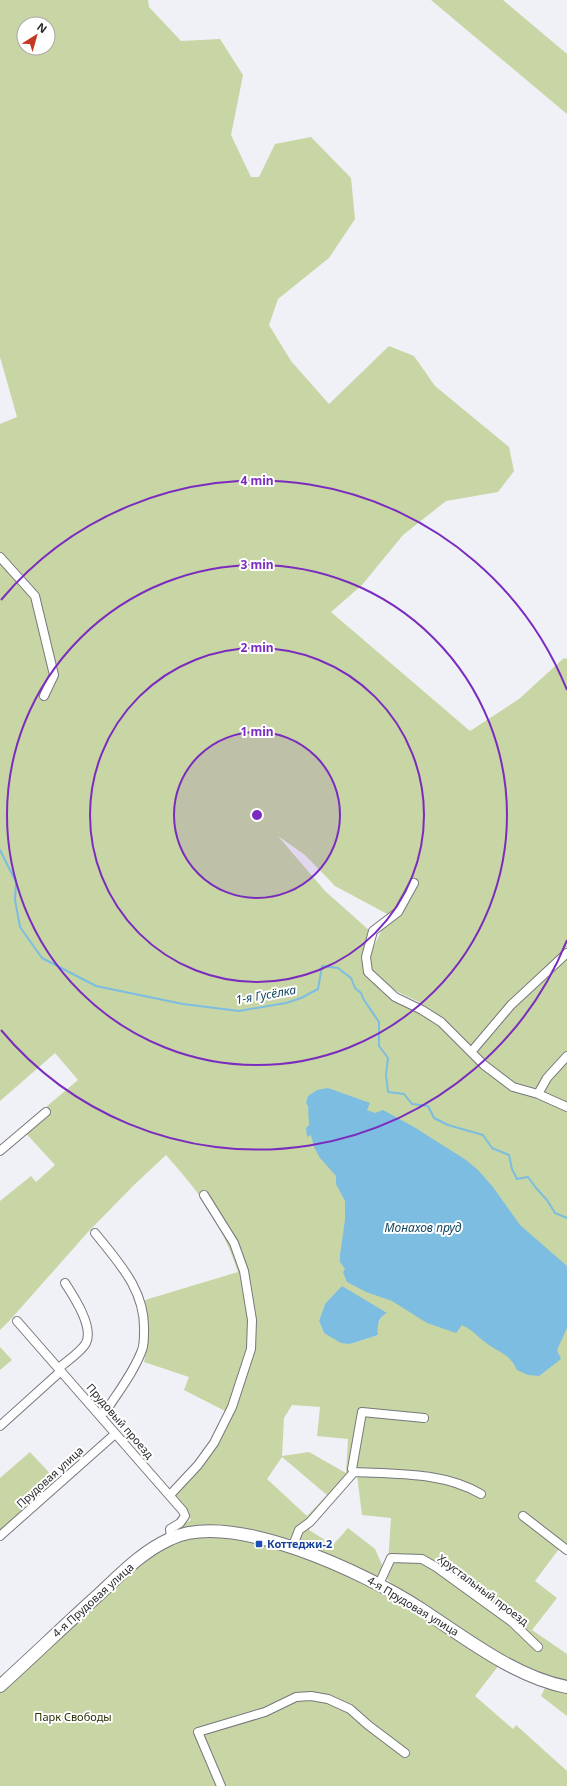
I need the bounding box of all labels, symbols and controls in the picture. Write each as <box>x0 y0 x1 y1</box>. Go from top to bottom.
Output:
north arrow <box>16 16 56 56</box>
text: N <box>34 19 50 36</box>
text: 4 min <box>240 472 274 489</box>
text: 3 min <box>240 556 274 573</box>
text: 2 min <box>240 639 274 656</box>
text: 1 min <box>240 723 274 740</box>
centre of rings <box>250 808 264 822</box>
water label: 1-я Гусёлка <box>234 981 298 1008</box>
water label: Монахов пруд <box>384 1219 462 1236</box>
street label: Прудовый проезд <box>84 1380 157 1462</box>
street label: Прудовая улица <box>13 1442 86 1511</box>
place label: Коттеджи-2 <box>267 1536 332 1551</box>
marker: Коттеджи-2 <box>254 1539 264 1549</box>
street label: Хрустальный проезд <box>435 1551 532 1629</box>
street label: 4-я Прудовая улица <box>49 1559 136 1640</box>
street label: 4-я Прудовая улица <box>365 1572 462 1639</box>
park label: Парк Свободы <box>34 1709 112 1724</box>

